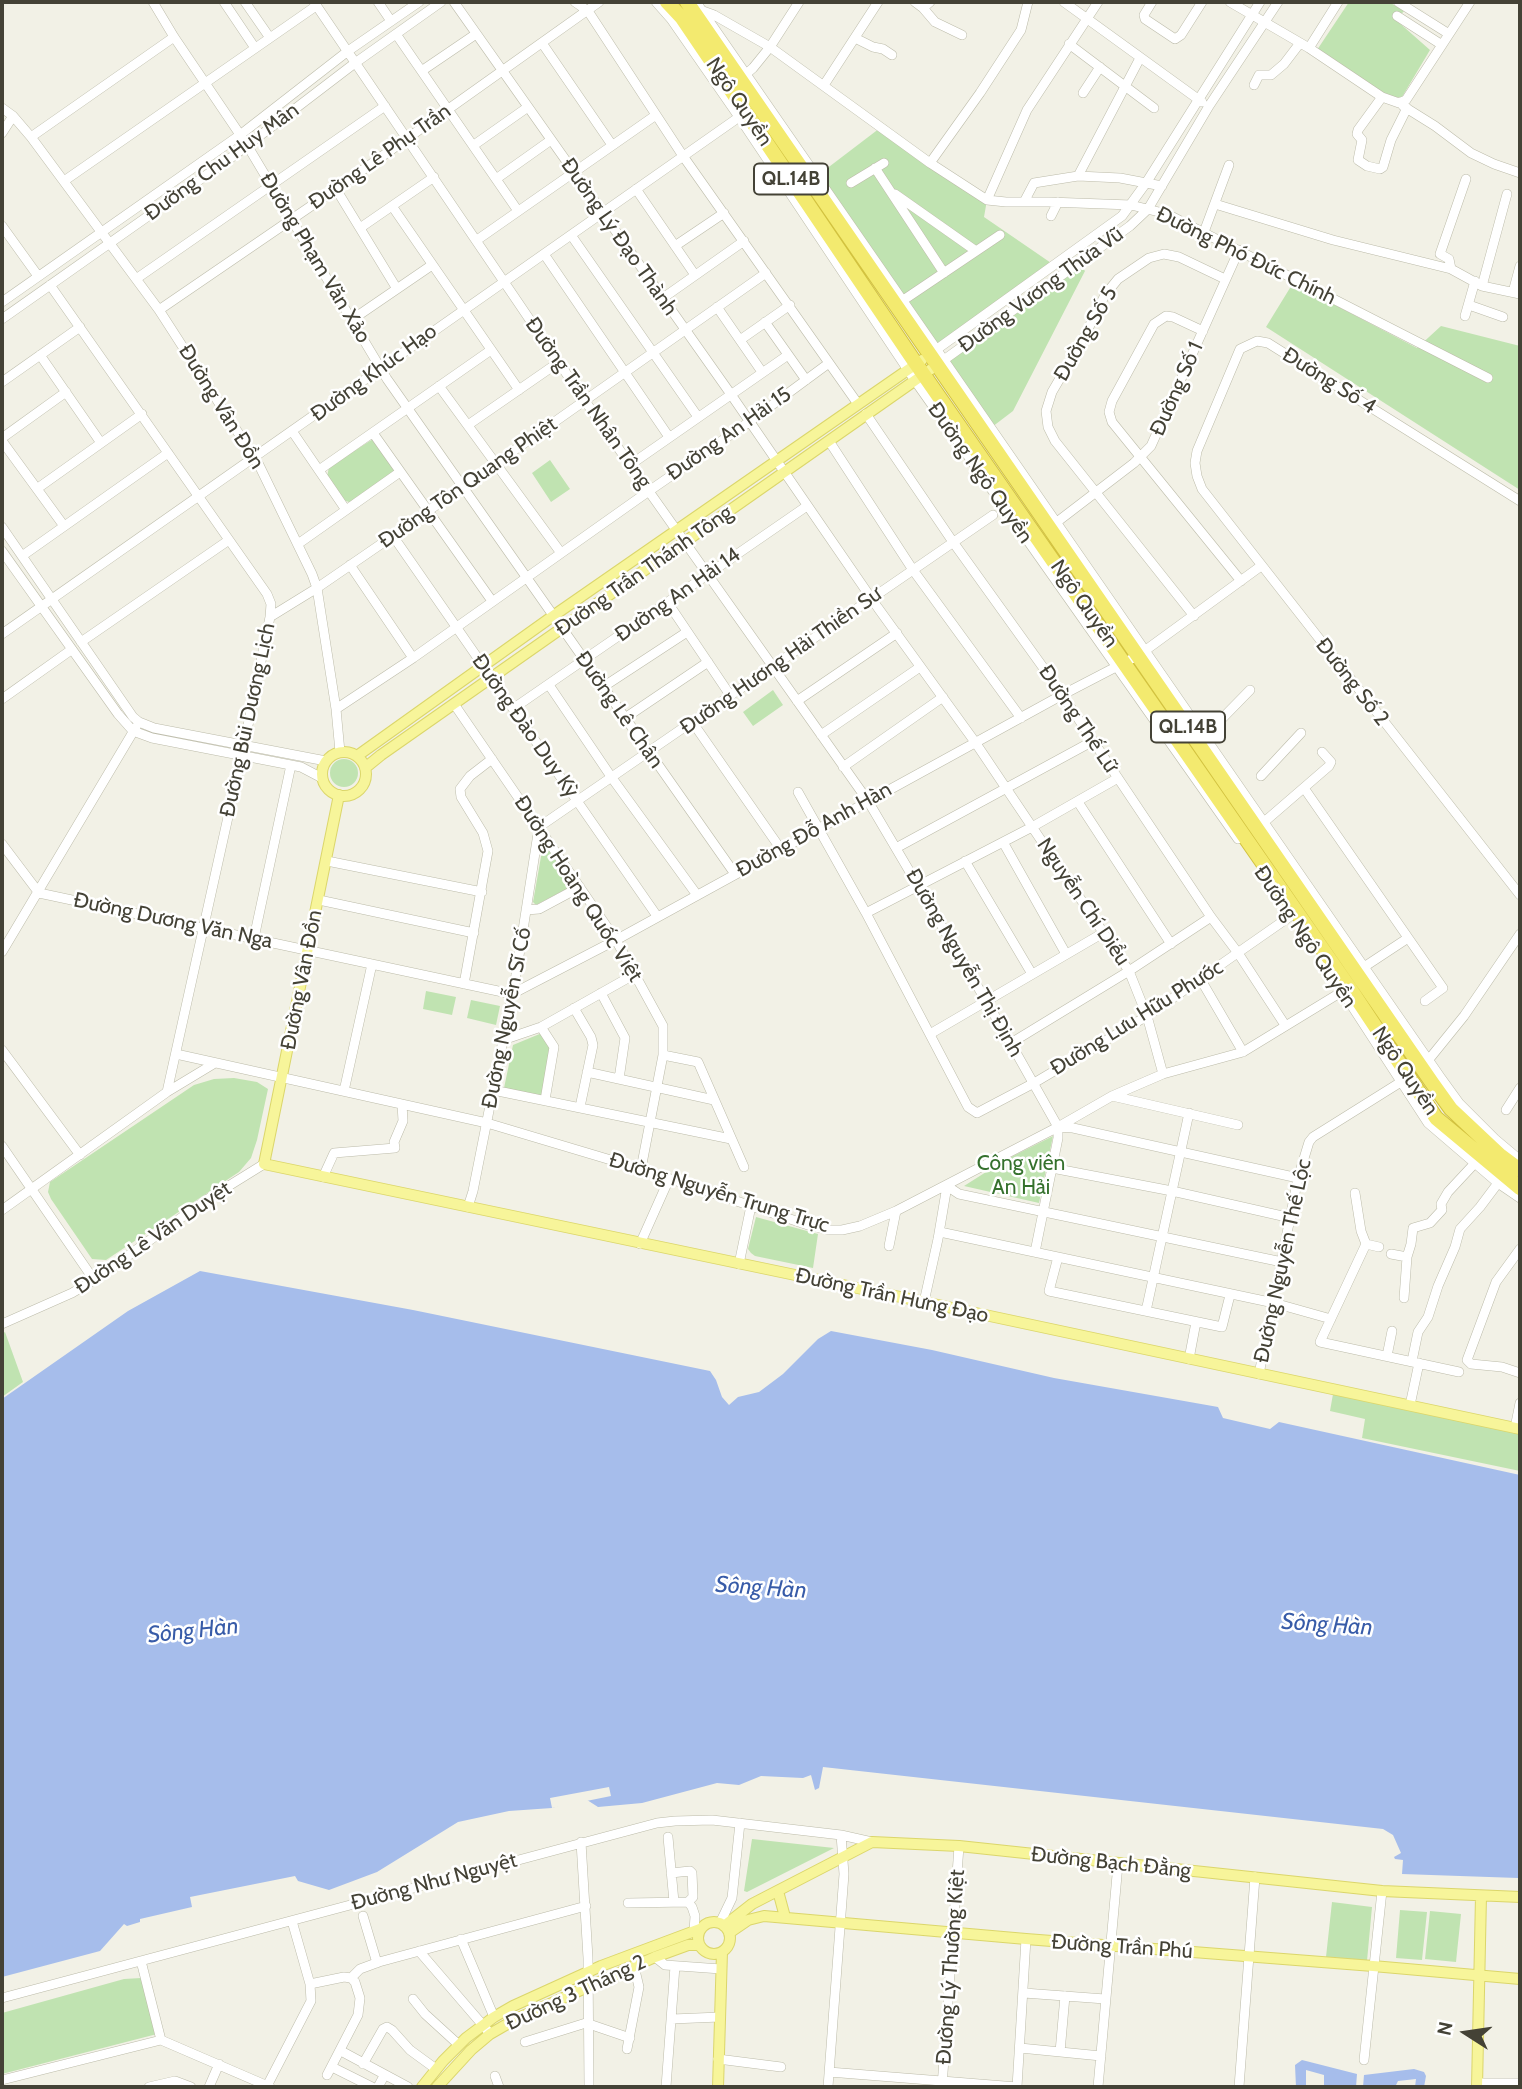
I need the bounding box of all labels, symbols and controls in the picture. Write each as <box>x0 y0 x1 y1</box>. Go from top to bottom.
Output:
street label: Ngô Quyền <box>700 53 778 151</box>
street label: Đường Chu Huy Mân <box>140 98 304 226</box>
street label: Đường Lê Phụ Trần <box>304 99 456 215</box>
street label: Đường Lý Đạo Thành <box>555 153 683 321</box>
road number: QL.14B <box>754 164 828 195</box>
street label: Đường Phạm Văn Xảo <box>254 168 376 348</box>
street label: Đường Phó Đức Chính <box>1152 202 1340 310</box>
street label: Đường Vương Thừa Vũ <box>954 222 1128 358</box>
street label: Đường Số 5 <box>1049 282 1123 386</box>
street label: Đường Trần Nhân Tông <box>519 313 657 493</box>
street label: Đường Khúc Hạo <box>306 319 442 427</box>
street label: Đường Số 1 <box>1145 338 1209 440</box>
street label: Đường Vân Đồn <box>173 340 269 474</box>
street label: Đường Số 4 <box>1278 342 1380 420</box>
street label: Đường An Hải 15 <box>662 382 796 486</box>
street label: Đường Ngô Quyền <box>922 398 1038 548</box>
street label: Đường Tôn Quang Phiệt <box>374 412 562 554</box>
street label: Đường Trần Thánh Tông <box>550 500 738 642</box>
street label: Đường An Hải 14 <box>611 543 745 647</box>
street label: Ngô Quyền <box>1045 555 1123 653</box>
street label: Đường Hương Hải Thiền Sư <box>675 582 887 740</box>
street label: Đường Bùi Dương Lịch <box>215 621 281 819</box>
street label: Đường Số 2 <box>1310 633 1394 731</box>
street label: Đường Lê Chân <box>569 647 669 773</box>
street label: Đường Đào Duy Kỳ <box>466 649 584 803</box>
street label: Đường Thế Lữ <box>1033 661 1123 777</box>
road number: QL.14B <box>1151 712 1225 742</box>
street label: Đường Đỗ Anh Hàn <box>732 777 896 883</box>
street label: Đường Hoàng Quốc Việt <box>508 791 648 987</box>
street label: Nguyễn Chí Diểu <box>1031 833 1135 971</box>
street label: Đường Ngô Quyền <box>1248 861 1362 1013</box>
street label: Đường Nguyễn Thị Định <box>900 865 1028 1061</box>
street label: Đường Dương Văn Nga <box>71 888 275 954</box>
street label: Đường Vân Đồn <box>276 908 328 1052</box>
street label: Đường Nguyễn Sĩ Cố <box>477 925 537 1111</box>
street label: Đường Lưu Hữu Phước <box>1046 955 1228 1081</box>
street label: Ngô Quyền <box>1366 1022 1444 1120</box>
street label: Đường Nguyễn Trung Trực <box>606 1148 832 1238</box>
park label: Công viên An Hải <box>977 1151 1065 1201</box>
street label: Đường Nguyễn Thế Lộc <box>1249 1157 1317 1365</box>
street label: Đường Lê Văn Duyệt <box>70 1176 236 1300</box>
street label: Đường Trần Hưng Đạo <box>793 1263 991 1329</box>
water label: Sông Hàn <box>715 1571 807 1605</box>
water label: Sông Hàn <box>1281 1608 1373 1642</box>
water label: Sông Hàn <box>146 1613 240 1649</box>
street label: Đường Bạch Đằng <box>1030 1842 1192 1884</box>
street label: Đường Như Nguyệt <box>348 1848 520 1916</box>
street label: Đường Lý Thường Kiệt <box>932 1869 970 2065</box>
street label: Đường Trần Phú <box>1051 1929 1193 1965</box>
street label: Đường 3 Tháng 2 <box>502 1950 650 2036</box>
north arrow <box>1431 1998 1501 2068</box>
text: N <box>1432 2020 1458 2037</box>

